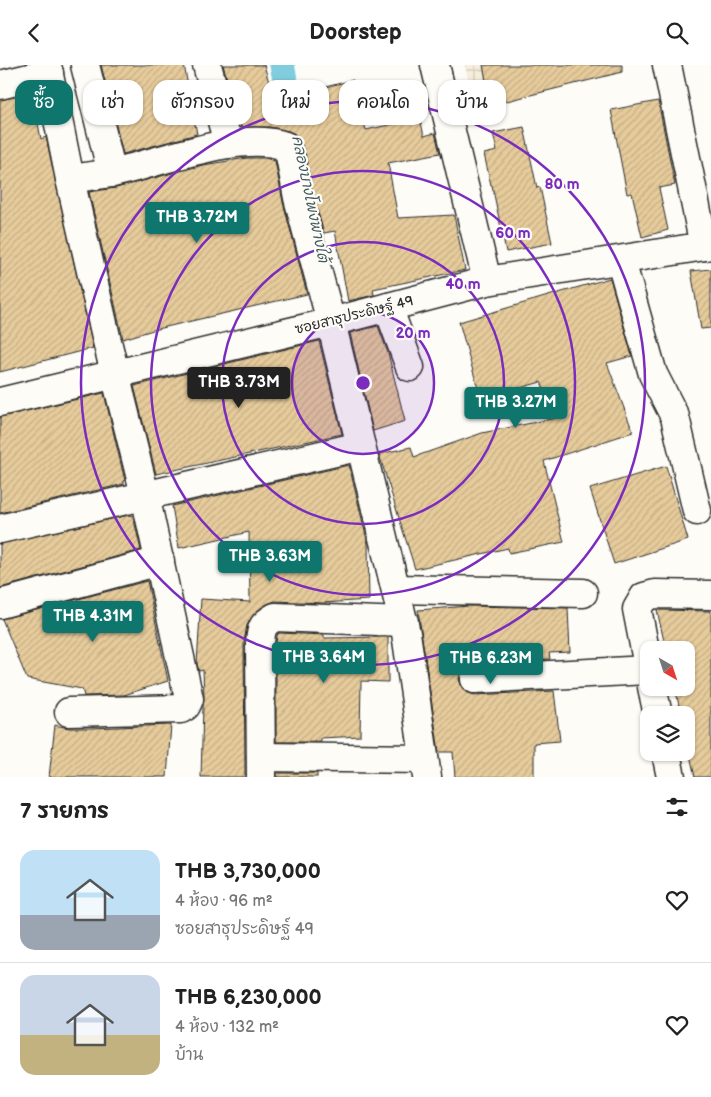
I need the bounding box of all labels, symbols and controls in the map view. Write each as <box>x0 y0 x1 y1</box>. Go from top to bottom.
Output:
icon: back <box>20 19 48 47</box>
text: Doorstep <box>309 19 402 46</box>
icon: search <box>663 19 691 47</box>
chip: ซื้อ <box>15 80 73 125</box>
chip: เช่า <box>83 80 143 125</box>
chip: ตัวกรอง <box>153 80 252 125</box>
chip: ใหม่ <box>262 80 329 125</box>
chip: คอนโด <box>339 80 428 125</box>
chip: บ้าน <box>438 80 506 125</box>
water label: คลองบางโพงพางใต้ <box>287 134 334 267</box>
text: 80 m <box>544 175 580 194</box>
pin: THB 3.72M <box>140 201 254 244</box>
text: THB 3.72M <box>156 208 238 227</box>
text: 60 m <box>495 224 531 243</box>
text: 40 m <box>445 275 481 294</box>
street label: ซอยสาธุประดิษฐ์ 49 <box>293 291 415 339</box>
text: 20 m <box>396 324 431 343</box>
pin: THB 3.73M <box>182 367 296 409</box>
text: THB 3.73M <box>198 373 280 392</box>
centre of rings <box>354 374 372 392</box>
pin: THB 3.27M <box>459 387 573 429</box>
text: THB 3.27M <box>475 393 557 412</box>
pin: THB 3.63M <box>213 541 327 583</box>
text: THB 3.63M <box>229 547 311 566</box>
pin: THB 4.31M <box>36 601 150 643</box>
text: THB 4.31M <box>53 607 133 626</box>
pin: THB 3.64M <box>267 641 381 684</box>
north arrow <box>640 641 695 696</box>
map controls <box>640 641 695 761</box>
pin: THB 6.23M <box>434 643 548 685</box>
text: THB 3.64M <box>283 648 365 667</box>
text: THB 6.23M <box>450 649 532 668</box>
button: layers <box>640 706 695 761</box>
icon: filters <box>663 793 691 821</box>
text: 7 รายการ <box>20 799 109 824</box>
text: THB 3,730,000 <box>175 859 321 884</box>
icon: home <box>60 870 120 930</box>
icon: heart <box>663 886 691 914</box>
text: 4 ห้อง · 96 m² <box>175 892 273 911</box>
text: ซอยสาธุประดิษฐ์ 49 <box>175 920 314 939</box>
text: THB 6,230,000 <box>175 985 322 1010</box>
icon: home <box>60 995 120 1055</box>
icon: heart <box>663 1011 691 1039</box>
text: 4 ห้อง · 132 m² <box>175 1018 279 1037</box>
text: บ้าน <box>175 1046 203 1065</box>

